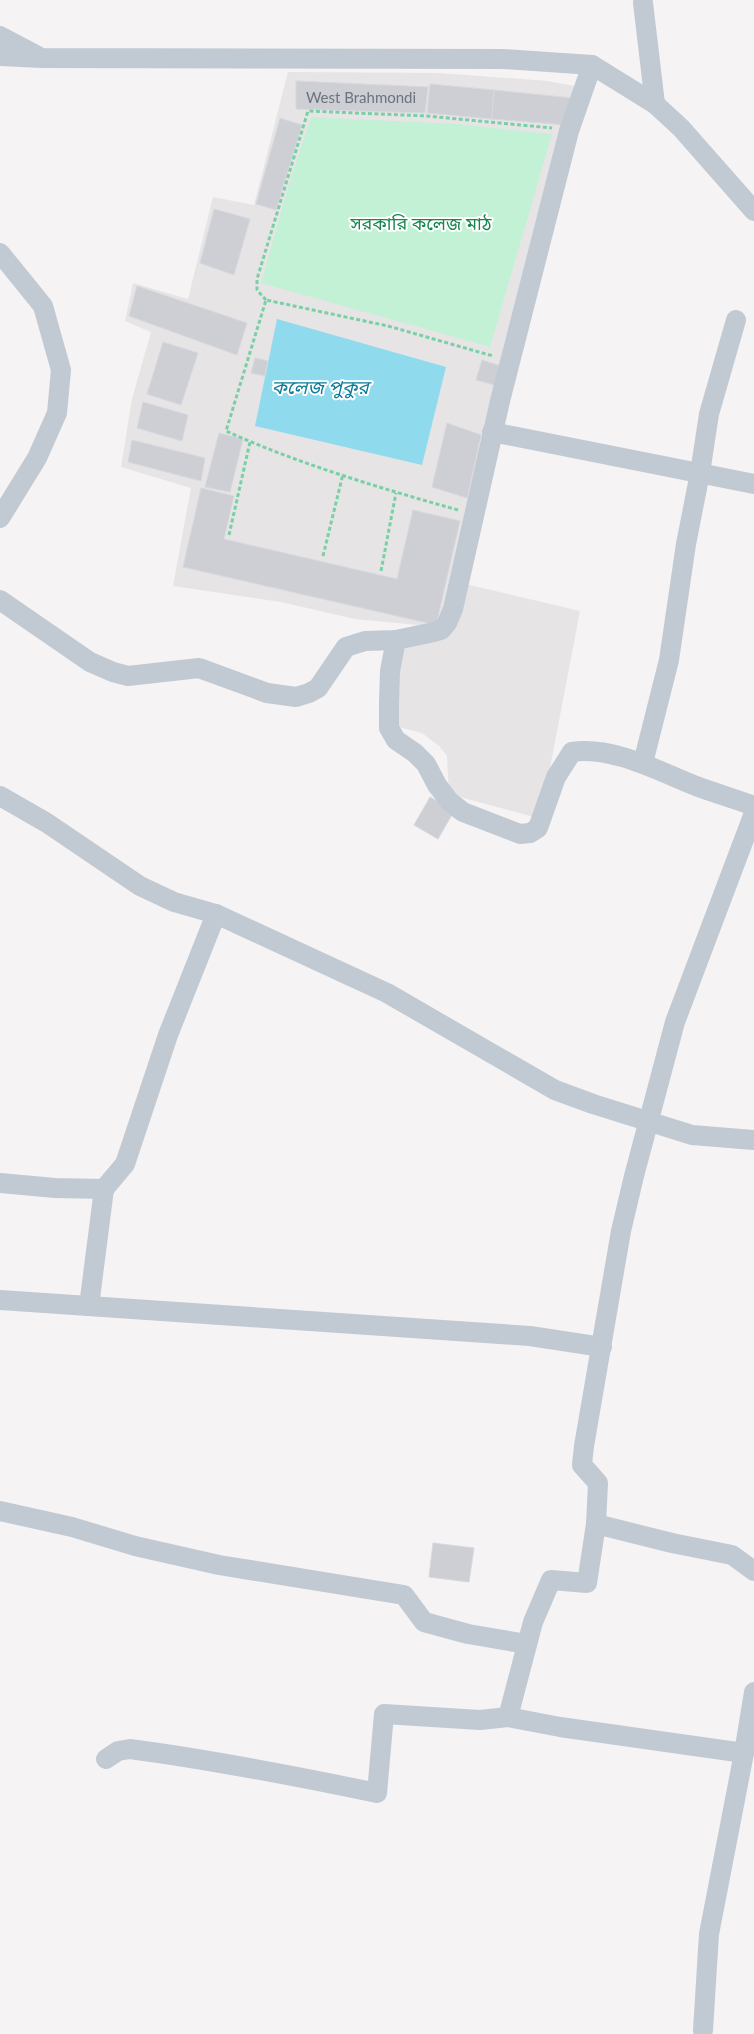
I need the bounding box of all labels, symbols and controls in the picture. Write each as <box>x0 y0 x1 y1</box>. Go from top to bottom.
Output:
house number: West Brahmondi <box>306 88 416 106</box>
park label: সরকারি কলেজ মাঠ <box>349 212 492 234</box>
water label: কলেজ পুকুর <box>271 375 372 399</box>

